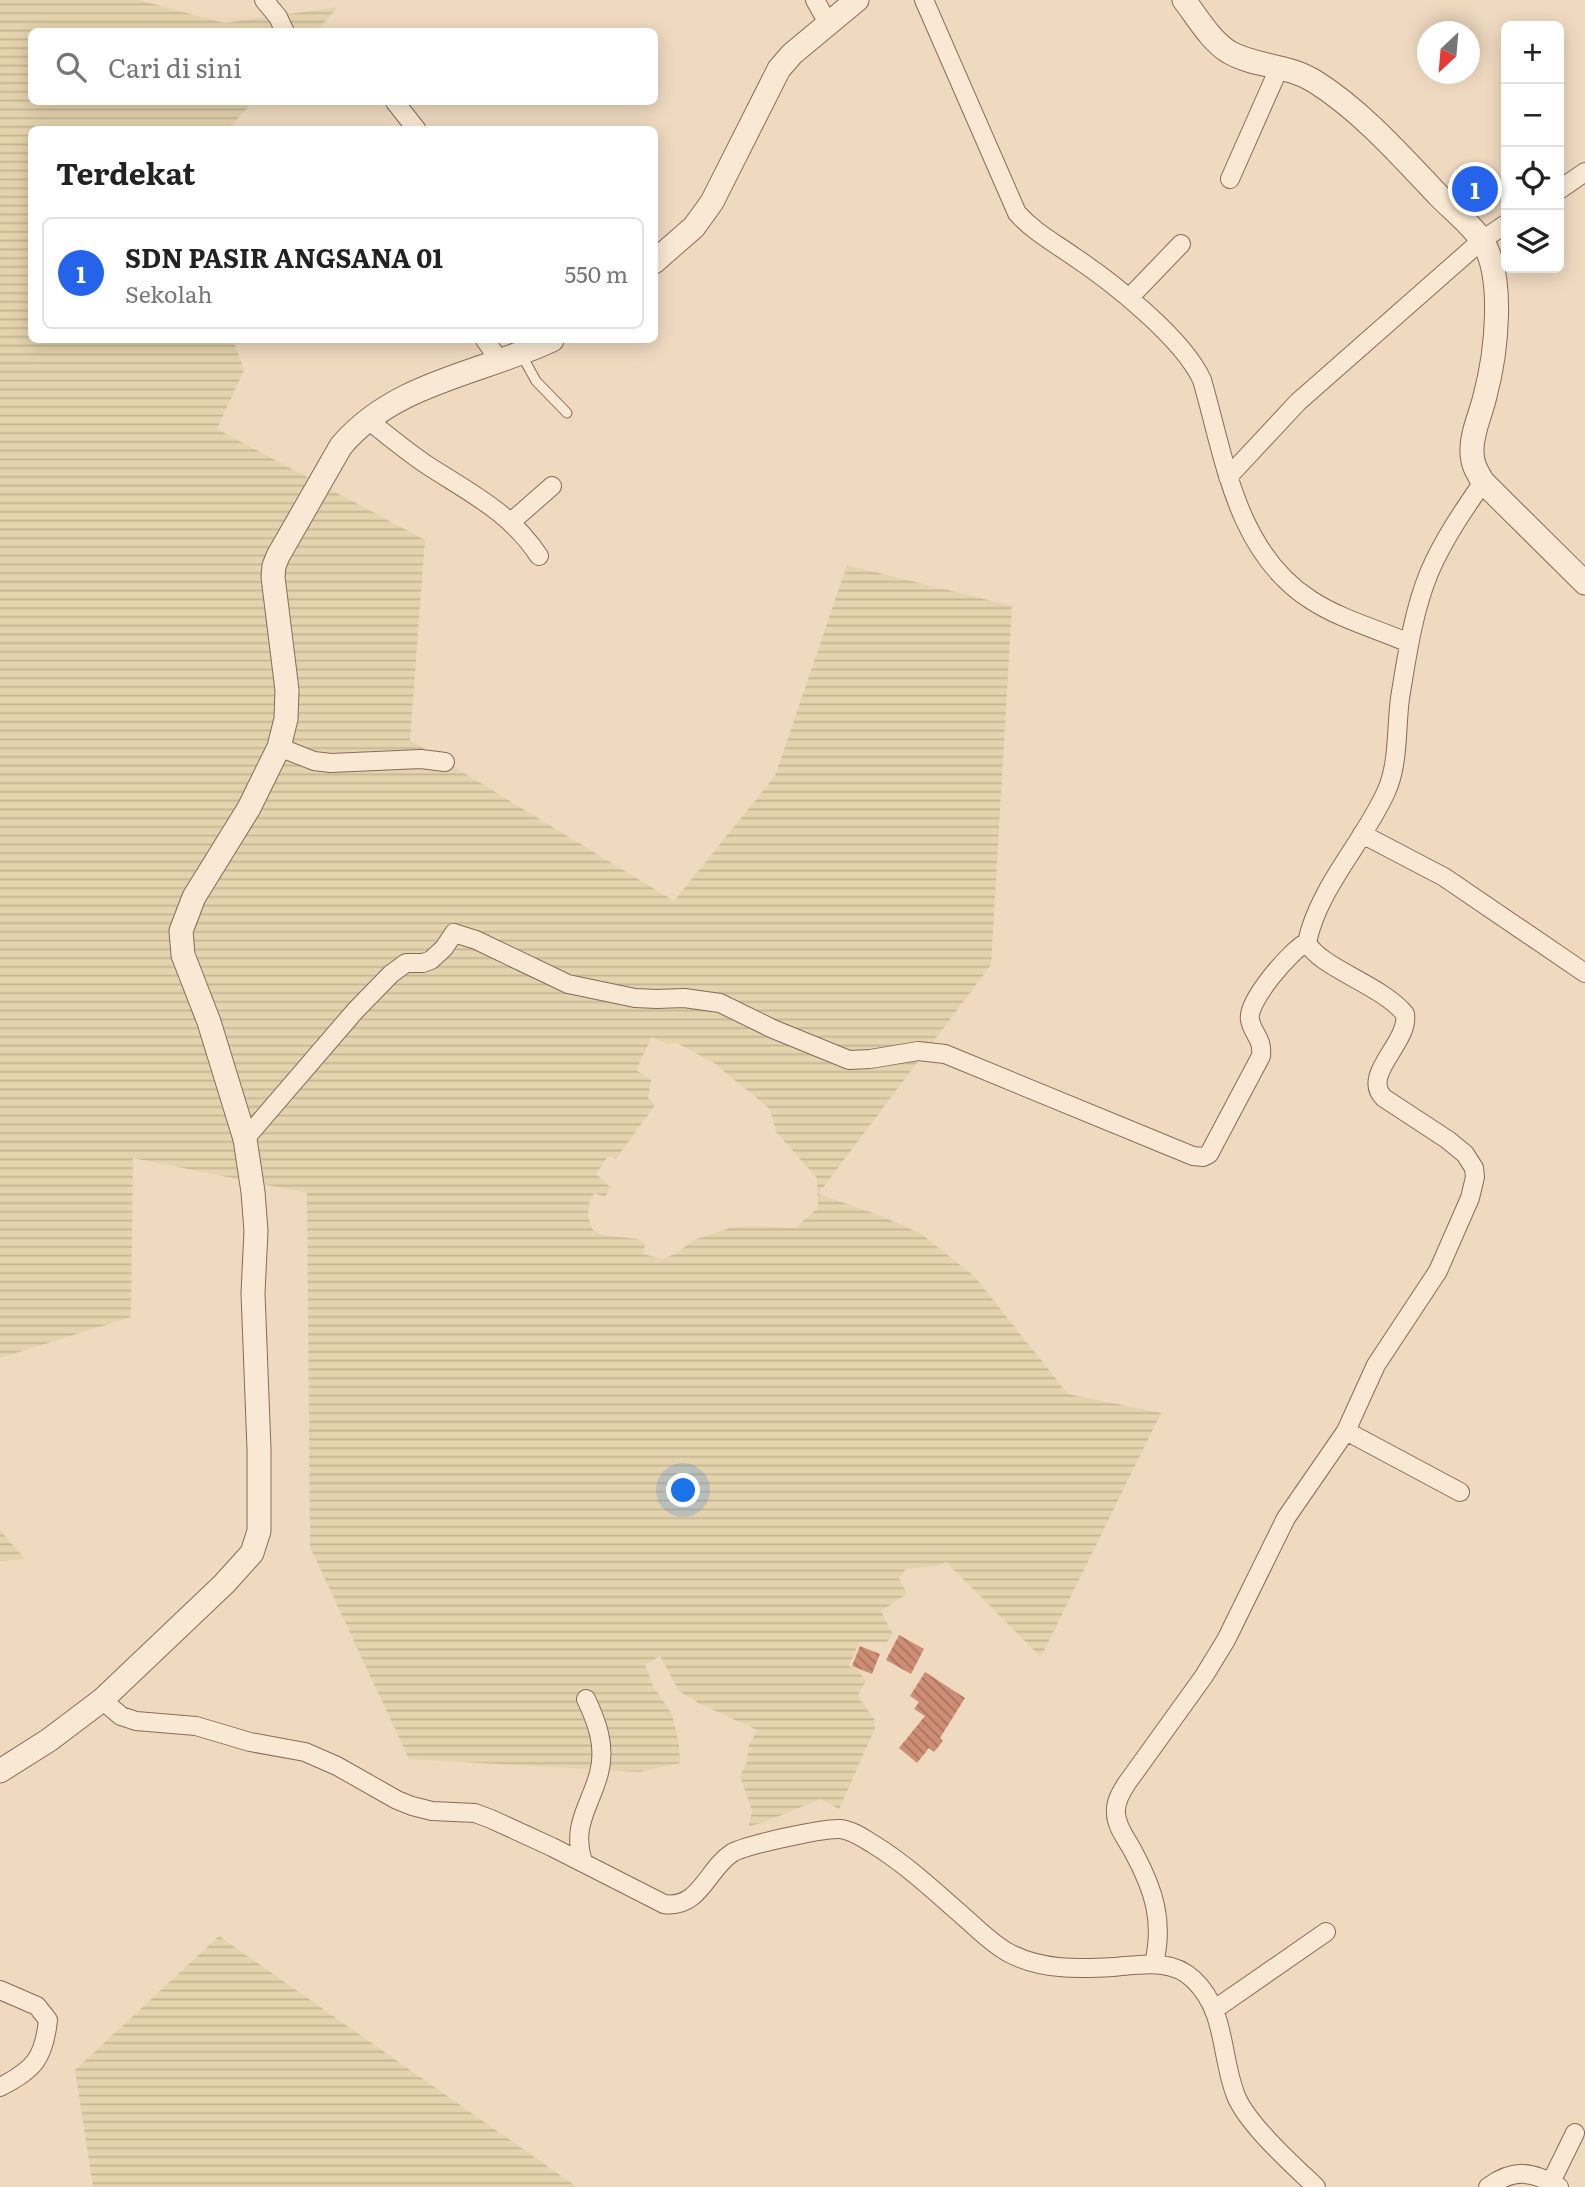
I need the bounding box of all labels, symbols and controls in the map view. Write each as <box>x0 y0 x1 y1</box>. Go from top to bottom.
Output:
north arrow <box>1417 21 1480 84</box>
map controls <box>1501 21 1564 273</box>
button: + <box>1501 21 1564 84</box>
search box <box>28 28 658 105</box>
text: Cari di sini <box>108 47 242 86</box>
icon: search <box>52 48 90 86</box>
button: − <box>1501 84 1564 147</box>
button: locate <box>1501 147 1564 210</box>
text: Terdekat <box>56 150 195 194</box>
pin: 1 <box>1452 163 1498 215</box>
button: layers <box>1501 210 1564 273</box>
text: SDN PASIR ANGSANA 01 <box>125 237 443 276</box>
text: 1 <box>76 256 86 290</box>
text: 550 m <box>564 256 628 290</box>
text: Sekolah <box>125 276 213 310</box>
your location <box>666 1473 700 1507</box>

